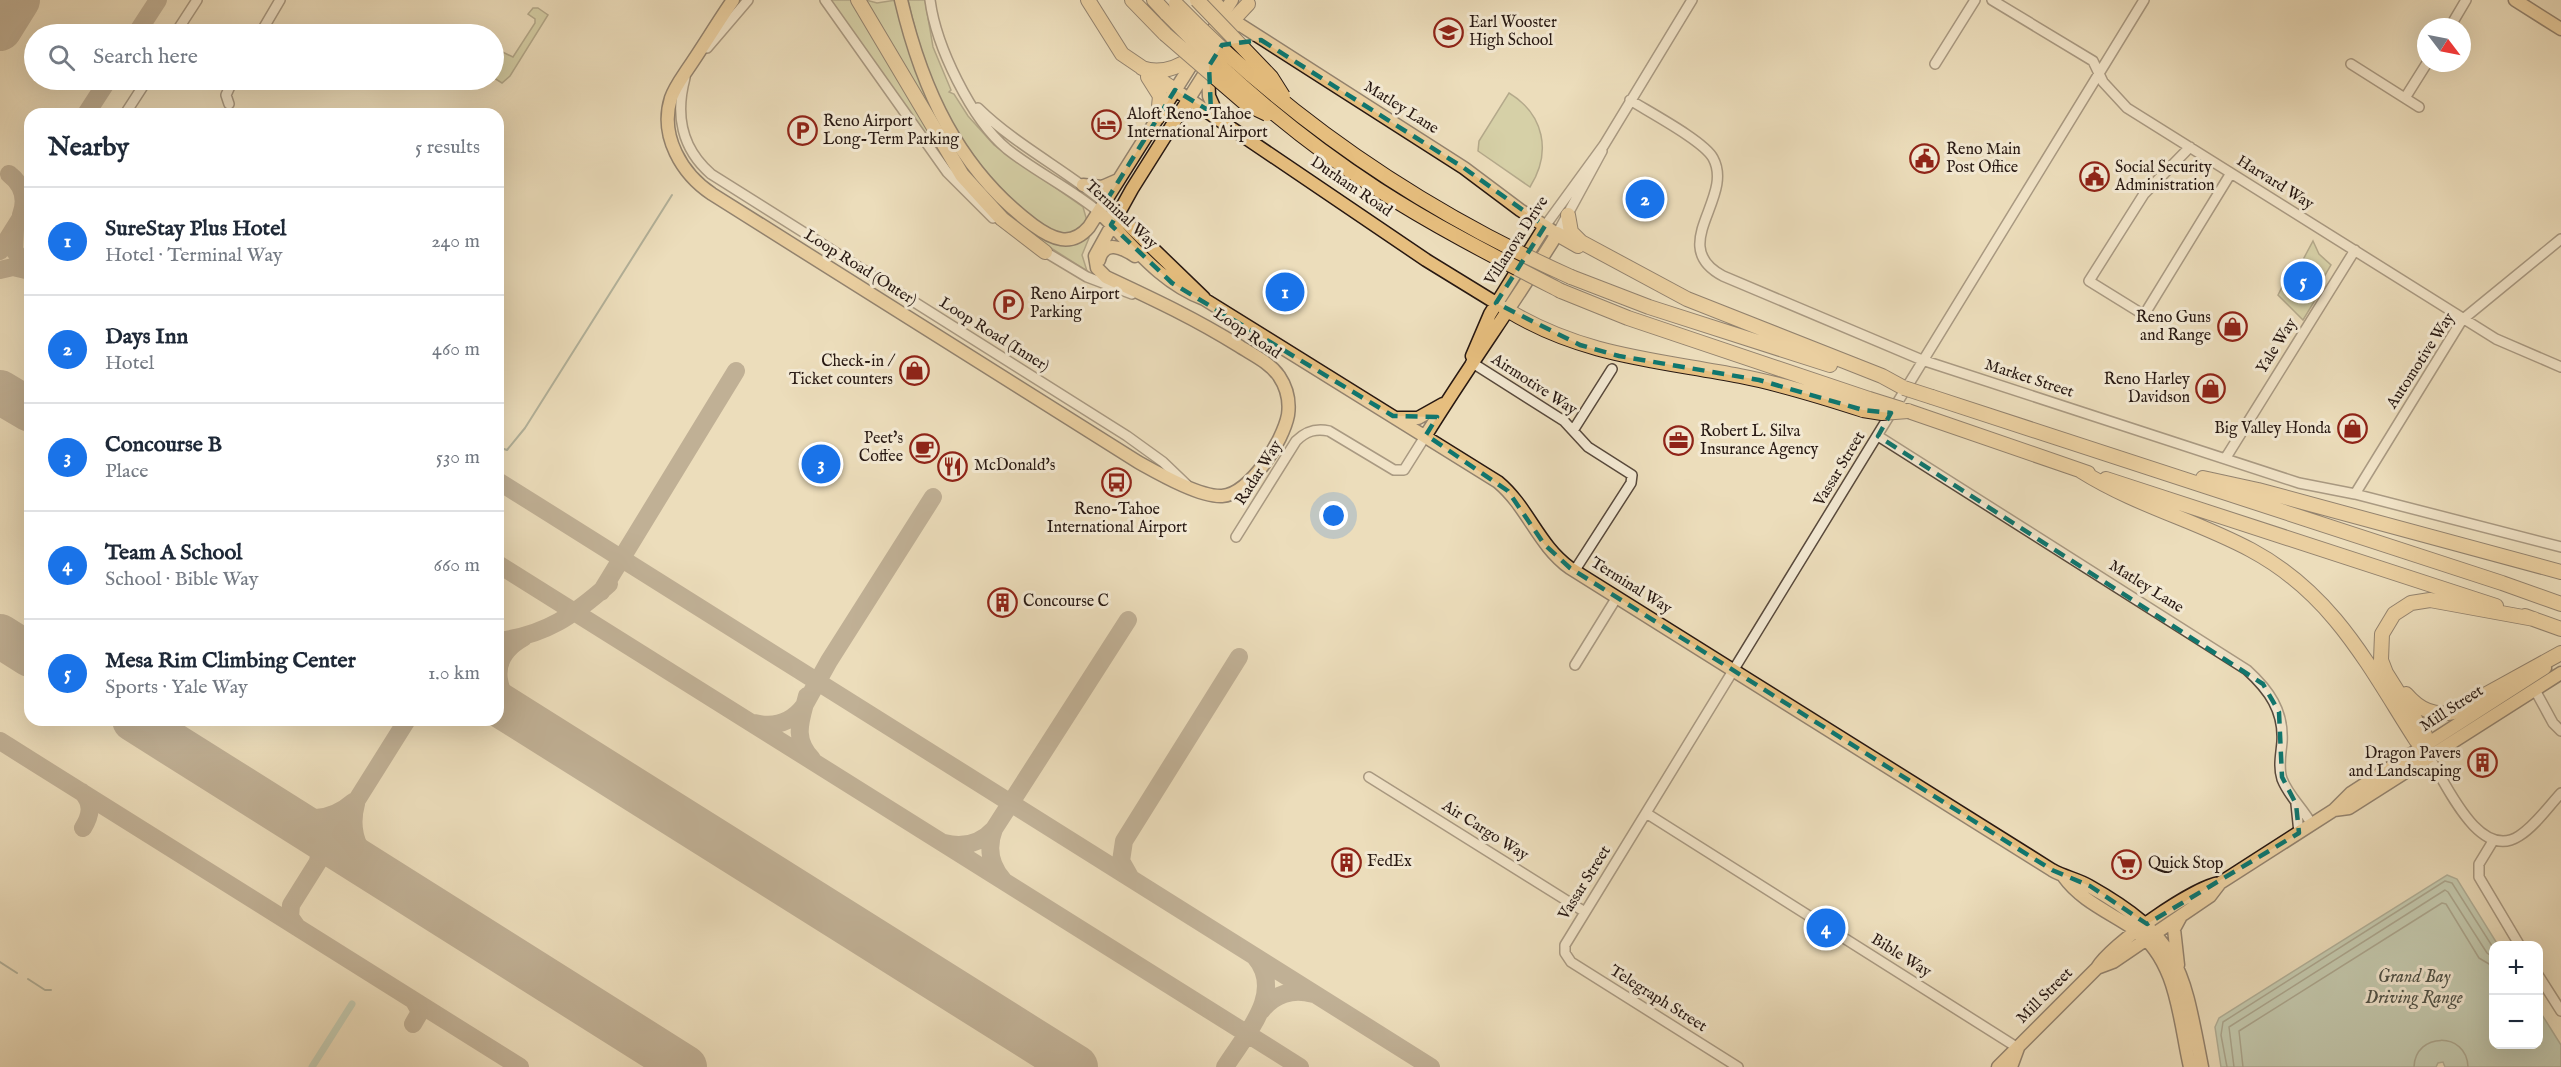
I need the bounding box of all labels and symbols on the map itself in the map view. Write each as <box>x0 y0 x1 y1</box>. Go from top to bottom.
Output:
place label: Earl Wooster High School <box>1469 13 1557 51</box>
school or university icon: Earl Wooster High School <box>1432 16 1464 48</box>
north arrow <box>2417 18 2471 72</box>
street label: Matley Lane <box>1360 77 1442 139</box>
place label: Aloft Reno-Tahoe International Airport <box>1126 105 1268 143</box>
hotel icon: Aloft Reno-Tahoe International Airport <box>1090 108 1122 140</box>
place label: Reno Airport Long-Term Parking <box>823 112 959 150</box>
parking icon: Reno Airport Long-Term Parking <box>786 115 818 147</box>
place label: Reno Main Post Office <box>1946 140 2021 178</box>
public building icon: Reno Main Post Office <box>1909 143 1941 175</box>
street label: Harvard Way <box>2233 151 2317 215</box>
street label: Durham Road <box>1306 152 1396 222</box>
place label: Social Security Administration <box>2114 158 2215 196</box>
public building icon: Social Security Administration <box>2078 161 2110 193</box>
street label: Terminal Way <box>1080 176 1162 254</box>
pin: 2 <box>1626 176 1664 222</box>
street label: Villanova Drive <box>1480 193 1553 290</box>
street label: Loop Road (Outer) <box>800 225 920 311</box>
pin: 5 <box>2284 258 2322 304</box>
pin: 1 <box>1266 270 1304 314</box>
place label: Reno Airport Parking <box>1030 285 1120 323</box>
parking icon: Reno Airport Parking <box>993 288 1025 320</box>
street label: Loop Road (Inner) <box>935 293 1053 377</box>
street label: Loop Road <box>1209 304 1285 364</box>
place label: Reno Guns and Range <box>2136 308 2211 346</box>
street label: Automotive Way <box>2382 309 2460 414</box>
shop icon: Reno Guns and Range <box>2216 311 2248 343</box>
street label: Yale Way <box>2252 315 2302 377</box>
street label: Airmotive Way <box>1486 349 1581 420</box>
place label: Check-in / Ticket counters <box>789 352 896 390</box>
shop icon: Check-in / Ticket counters <box>898 355 930 387</box>
street label: Market Street <box>1982 355 2076 403</box>
place label: Reno Harley Davidson <box>2104 370 2190 408</box>
shop icon: Reno Harley Davidson <box>2195 373 2227 405</box>
shop icon: Big Valley Honda <box>2336 413 2368 445</box>
place label: Big Valley Honda <box>2214 419 2331 439</box>
place label: Robert L. Silva Insurance Agency <box>1700 422 1819 460</box>
office icon: Robert L. Silva Insurance Agency <box>1663 425 1695 457</box>
street label: Vassar Street <box>1809 428 1870 511</box>
place label: Peet's Coffee <box>859 429 903 467</box>
cafe icon: Peet's Coffee <box>908 432 940 464</box>
street label: Radar Way <box>1231 437 1287 509</box>
pin: 3 <box>802 442 840 486</box>
restaurant icon: McDonald's <box>937 450 969 482</box>
place label: McDonald's <box>974 456 1056 476</box>
bus stop icon: Reno-Tahoe International Airport <box>1101 466 1133 498</box>
place label: Reno-Tahoe International Airport <box>1047 500 1188 538</box>
your location <box>1319 501 1348 530</box>
street label: Terminal Way <box>1587 553 1676 619</box>
street label: Matley Lane <box>2105 556 2187 618</box>
building icon: Concourse C <box>986 586 1018 618</box>
place label: Concourse C <box>1023 592 1109 612</box>
street label: Mill Street <box>2417 681 2488 737</box>
place label: Dragon Pavers and Landscaping <box>2349 744 2461 782</box>
building icon: Dragon Pavers and Landscaping <box>2466 747 2498 779</box>
street label: Air Cargo Way <box>1437 796 1532 866</box>
street label: Vassar Street <box>1554 842 1616 925</box>
building icon: FedEx <box>1330 846 1362 878</box>
supermarket icon: Quick Stop <box>2111 848 2143 880</box>
place label: FedEx <box>1367 852 1412 872</box>
place label: Quick Stop <box>2148 854 2224 874</box>
pin: 4 <box>1806 906 1846 950</box>
street label: Bible Way <box>1867 930 1935 982</box>
street label: Telegraph Street <box>1606 961 1711 1037</box>
street label: Mill Street <box>2013 963 2078 1028</box>
water label: Grand Bay Driving Range <box>2365 966 2463 1010</box>

